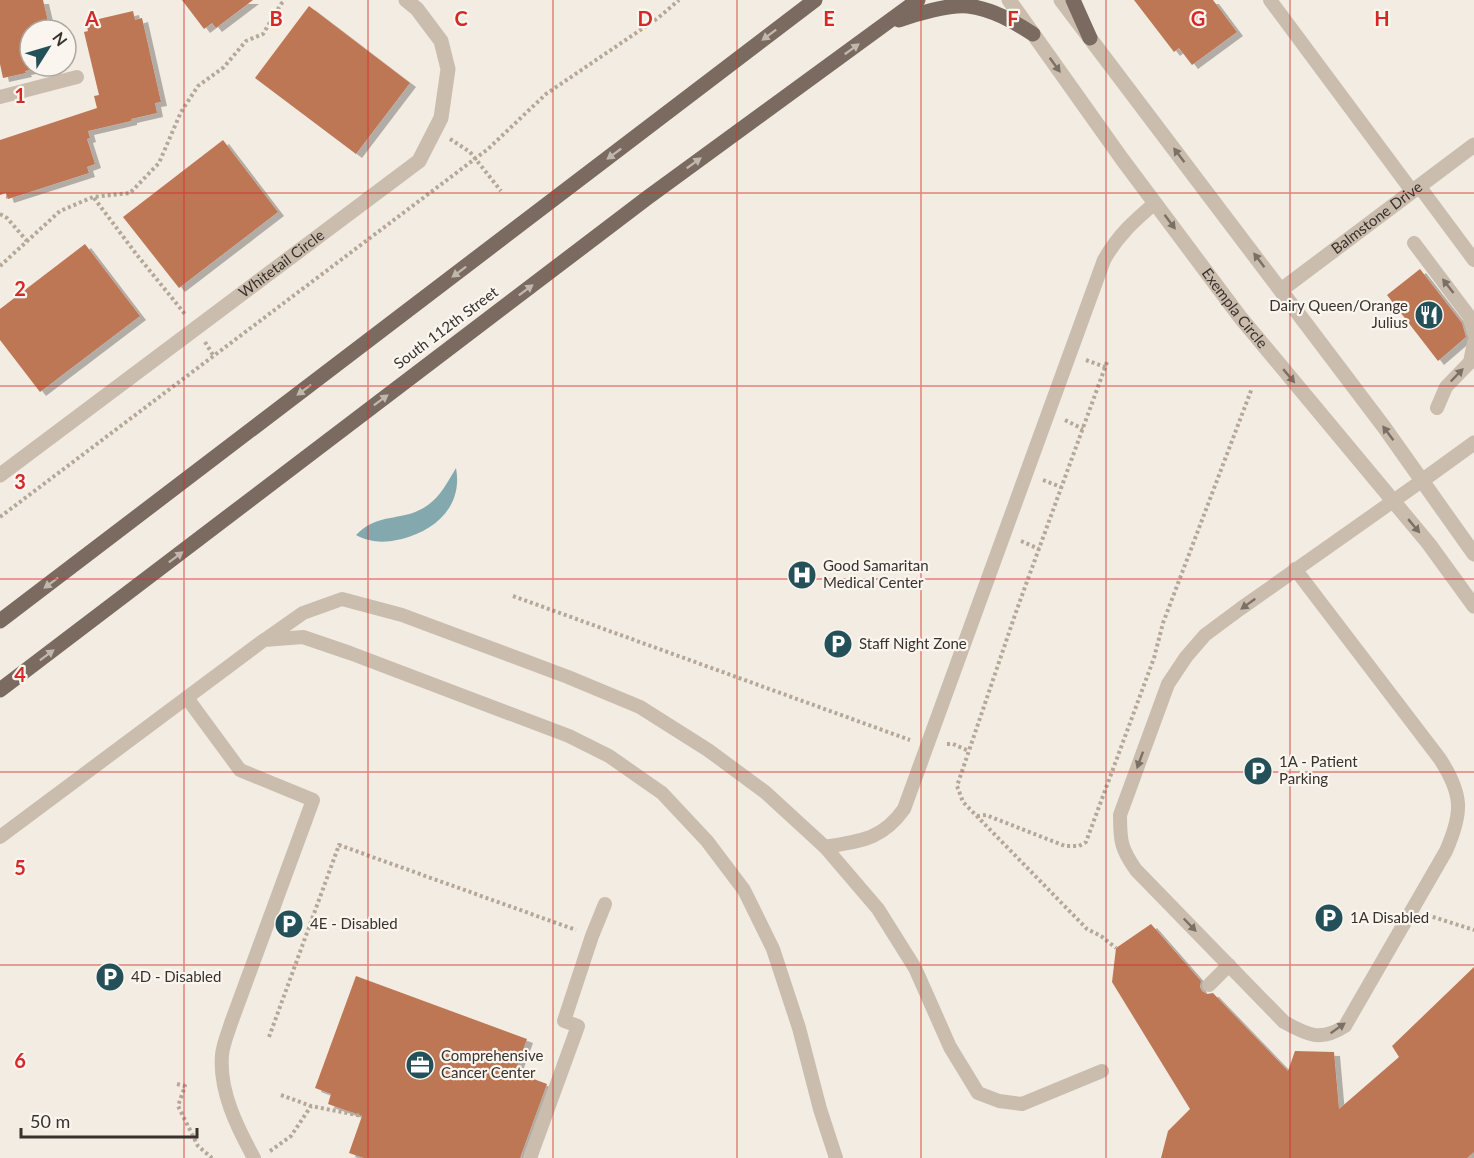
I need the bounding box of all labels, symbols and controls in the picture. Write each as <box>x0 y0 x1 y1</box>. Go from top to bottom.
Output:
text: A <box>84 6 99 30</box>
text: B <box>269 6 283 30</box>
text: C <box>454 6 468 30</box>
text: D <box>637 6 653 30</box>
text: E <box>823 6 835 30</box>
text: F <box>1007 6 1019 30</box>
text: G <box>1191 6 1205 30</box>
text: H <box>1374 6 1390 30</box>
north arrow <box>18 18 78 78</box>
text: N <box>49 28 72 49</box>
one-way arrow <box>761 29 777 42</box>
one-way arrow <box>844 43 860 55</box>
one-way arrow <box>1049 56 1061 72</box>
text: 1 <box>14 83 26 107</box>
one-way arrow <box>606 147 622 160</box>
one-way arrow <box>1172 147 1185 163</box>
one-way arrow <box>687 158 702 170</box>
street label: Balmstone Drive <box>1327 177 1425 257</box>
one-way arrow <box>1163 215 1175 230</box>
street label: Whitetail Circle <box>235 225 327 301</box>
one-way arrow <box>1253 253 1265 268</box>
street label: Exempla Circle <box>1198 264 1272 351</box>
one-way arrow <box>451 266 467 278</box>
text: 2 <box>14 276 26 300</box>
one-way arrow <box>1441 278 1454 294</box>
street label: South 112th Street <box>390 282 502 372</box>
one-way arrow <box>518 285 533 297</box>
place label: Dairy Queen/Orange Julius <box>1269 296 1408 331</box>
restaurant icon: Dairy Queen/Orange Julius <box>1413 299 1445 331</box>
one-way arrow <box>1283 368 1296 384</box>
one-way arrow <box>1450 368 1464 383</box>
one-way arrow <box>296 384 312 397</box>
one-way arrow <box>373 394 389 407</box>
one-way arrow <box>1382 426 1394 442</box>
text: 3 <box>14 469 26 493</box>
one-way arrow <box>1407 518 1420 533</box>
one-way arrow <box>168 551 183 563</box>
place label: Good Samaritan Medical Center <box>823 556 929 591</box>
hospital icon: Good Samaritan Medical Center <box>786 559 818 591</box>
one-way arrow <box>43 577 59 589</box>
one-way arrow <box>1240 597 1255 609</box>
parking icon: Staff Night Zone <box>822 628 854 660</box>
place label: Staff Night Zone <box>859 634 967 652</box>
one-way arrow <box>39 649 54 661</box>
text: 4 <box>14 662 26 686</box>
one-way arrow <box>1135 751 1145 769</box>
place label: 1A - Patient Parking <box>1279 752 1358 787</box>
parking icon: 1A - Patient Parking <box>1242 755 1274 787</box>
text: 5 <box>14 855 26 879</box>
parking icon: 1A Disabled <box>1313 902 1345 934</box>
parking icon: 4E - Disabled <box>273 908 305 940</box>
place label: 1A Disabled <box>1350 908 1429 926</box>
place label: 4E - Disabled <box>310 914 398 932</box>
one-way arrow <box>1183 917 1196 932</box>
parking icon: 4D - Disabled <box>94 961 126 993</box>
place label: 4D - Disabled <box>131 967 221 985</box>
one-way arrow <box>1330 1022 1346 1034</box>
place label: Comprehensive Cancer Center <box>441 1046 543 1081</box>
text: 6 <box>14 1048 26 1072</box>
office icon: Comprehensive Cancer Center <box>404 1049 436 1081</box>
scale bar <box>21 1101 196 1139</box>
text: 50 m <box>30 1110 70 1132</box>

